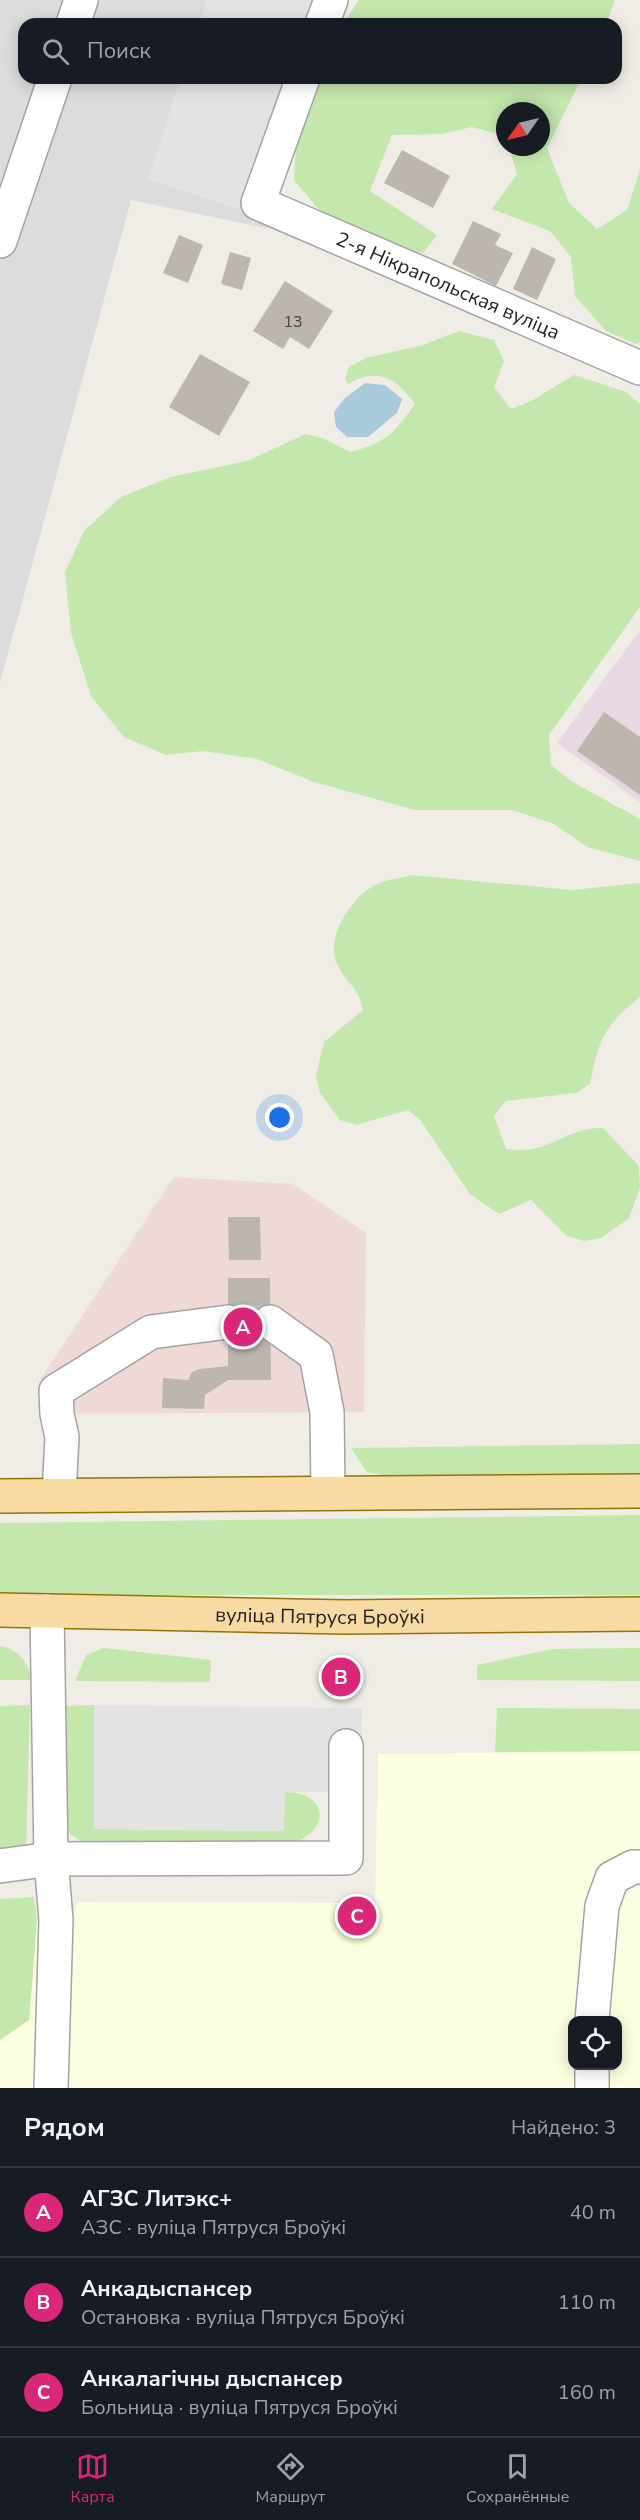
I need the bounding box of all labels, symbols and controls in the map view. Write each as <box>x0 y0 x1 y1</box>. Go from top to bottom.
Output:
search box <box>18 18 622 84</box>
icon: search <box>39 35 72 68</box>
text: Поиск <box>87 36 151 66</box>
north arrow <box>496 102 550 156</box>
street label: 2-я Нікрапольская вуліца <box>332 225 564 346</box>
house number: 13 <box>283 311 303 333</box>
your location <box>265 1103 294 1132</box>
pin: A <box>224 1304 262 1350</box>
street label: вуліца Пятруся Броўкі <box>215 1601 425 1631</box>
pin: B <box>322 1654 360 1700</box>
pin: C <box>338 1894 376 1938</box>
map controls <box>568 2016 622 2070</box>
button: locate <box>568 2016 622 2070</box>
text: Рядом <box>24 2110 105 2145</box>
text: Найдено: 3 <box>511 2114 616 2141</box>
text: АГЗС Литэкс+ <box>81 2184 232 2214</box>
text: A <box>36 2199 51 2226</box>
text: 40 m <box>570 2199 616 2226</box>
text: АЗС · вуліца Пятруся Броўкі <box>81 2214 346 2241</box>
text: Анкадыспансер <box>81 2274 252 2304</box>
text: B <box>37 2289 50 2316</box>
text: 110 m <box>558 2289 616 2316</box>
text: Остановка · вуліца Пятруся Броўкі <box>81 2304 405 2331</box>
text: Анкалагічны дыспансер <box>81 2364 343 2394</box>
text: C <box>37 2379 50 2406</box>
text: 160 m <box>558 2379 616 2406</box>
text: Больница · вуліца Пятруся Броўкі <box>81 2394 398 2421</box>
tab: Карта <box>70 2450 115 2508</box>
tab: Маршрут <box>256 2450 325 2508</box>
tab: Сохранённые <box>466 2450 569 2508</box>

